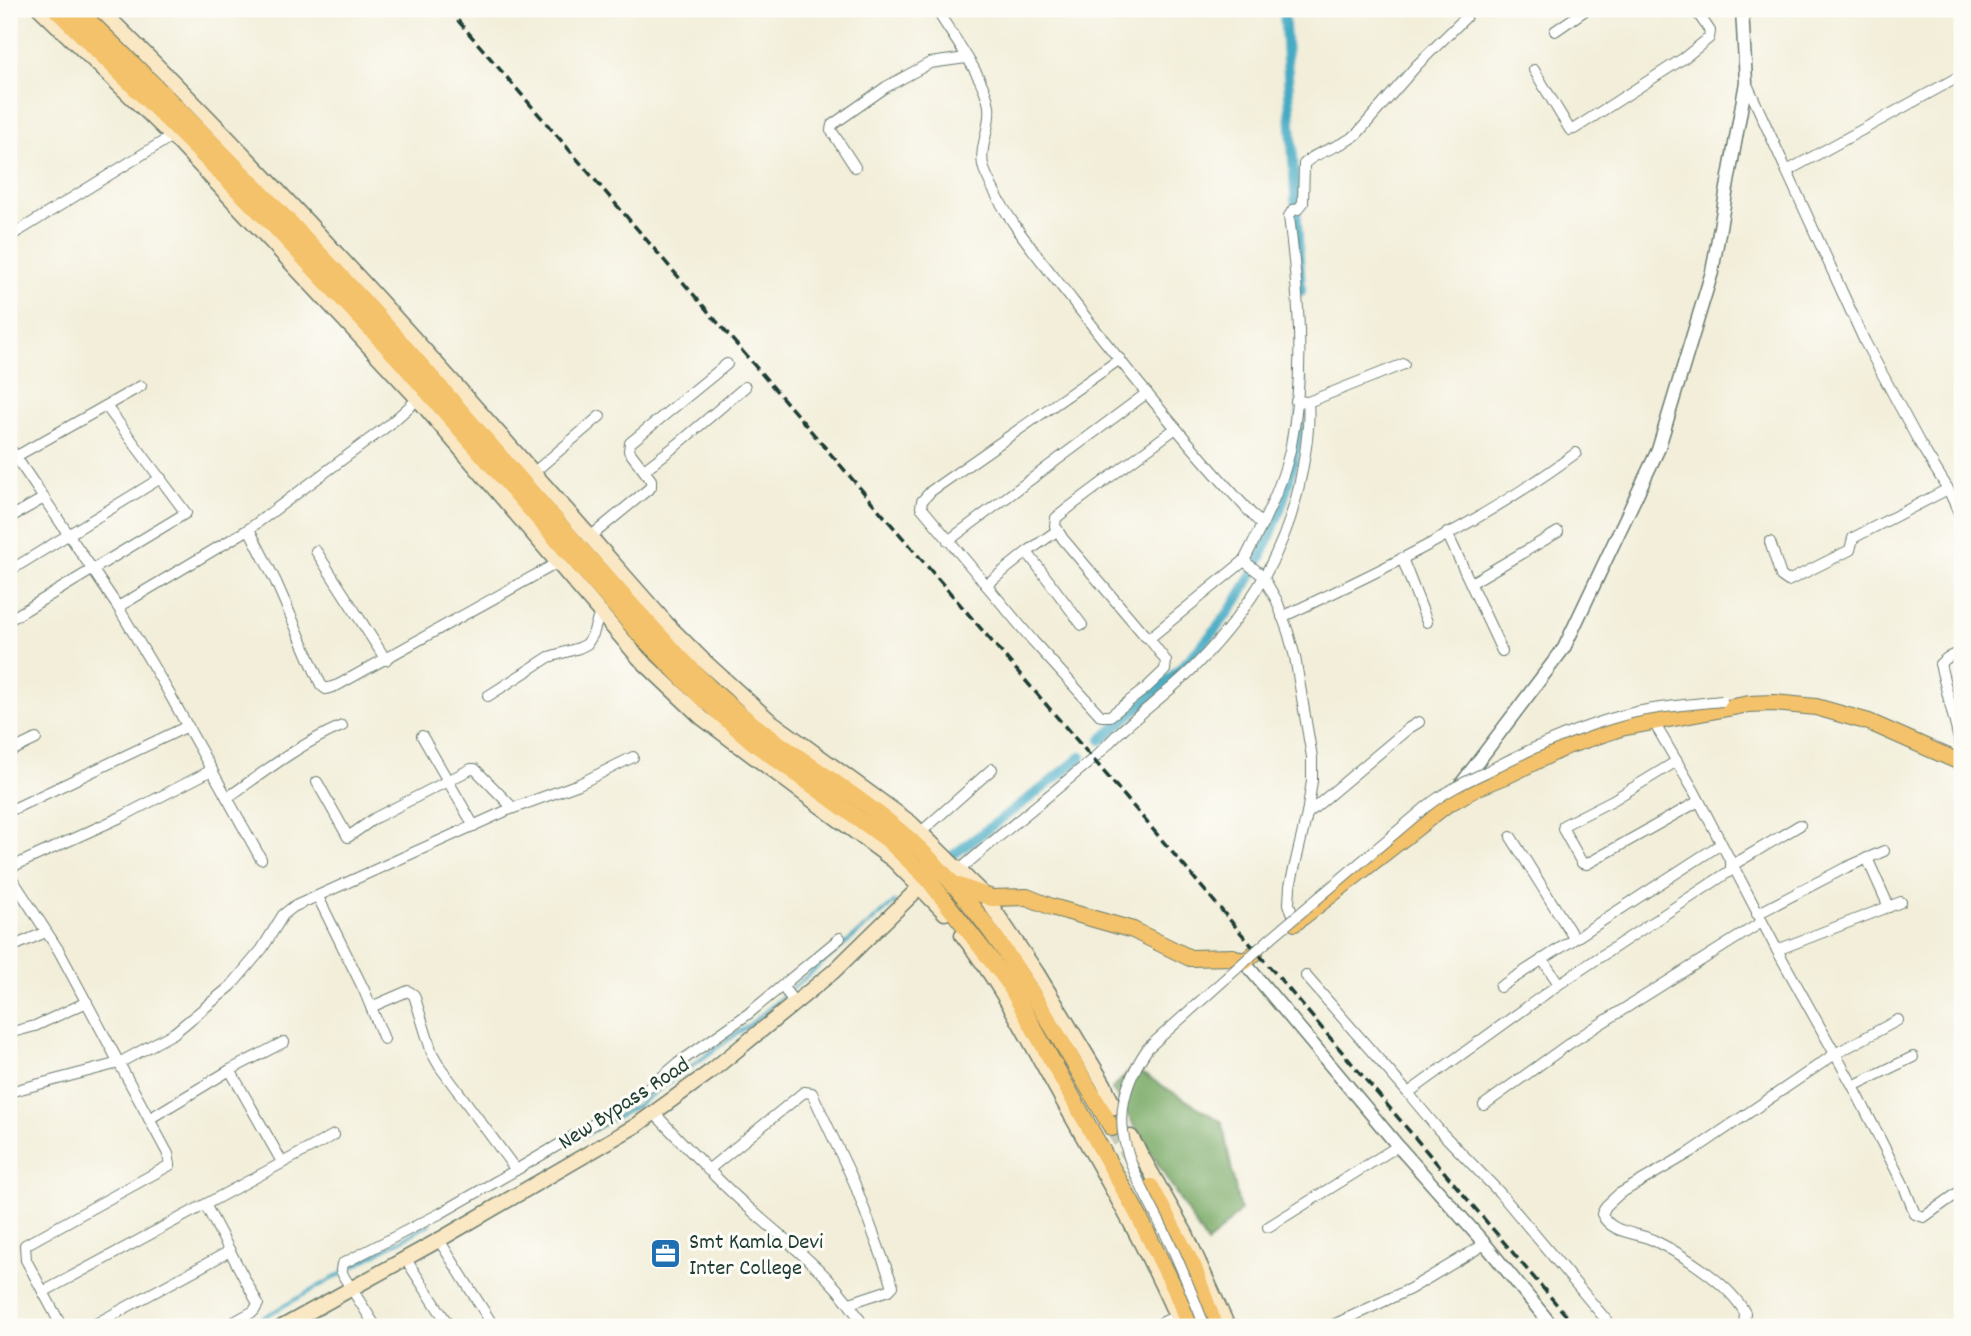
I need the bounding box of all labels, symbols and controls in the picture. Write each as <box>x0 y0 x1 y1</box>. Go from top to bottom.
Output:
street label: New Bypass Road <box>553 1050 697 1160</box>
place label: Smt Kamla Devi Inter College <box>689 1227 823 1286</box>
office icon: Smt Kamla Devi Inter College <box>649 1236 683 1270</box>

